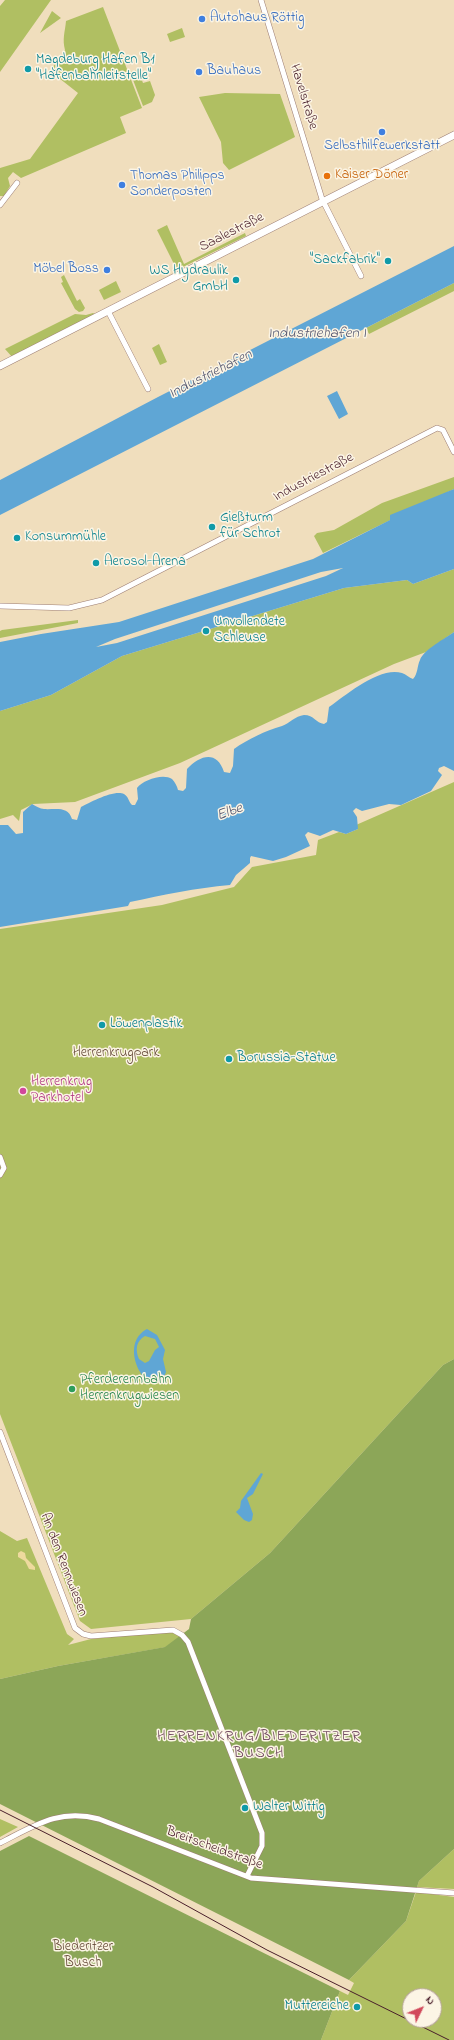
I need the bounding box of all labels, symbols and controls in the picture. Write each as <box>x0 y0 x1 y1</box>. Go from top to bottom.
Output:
place label: Autohaus Röttig <box>210 11 304 27</box>
marker: Autohaus Röttig <box>197 14 207 24</box>
place label: Magdeburg Hafen B1 "Hafenbahnleitstelle" <box>36 53 155 86</box>
street label: Havelstraße <box>285 62 321 132</box>
marker: Magdeburg Hafen B1 "Hafenbahnleitstelle" <box>23 64 33 74</box>
place label: Bauhaus <box>207 64 261 80</box>
marker: Bauhaus <box>194 67 204 77</box>
marker: Selbsthilfewerkstatt <box>377 127 387 137</box>
place label: Selbsthilfewerkstatt <box>324 139 440 155</box>
place label: Kaiser Döner <box>335 168 408 184</box>
place label: Thomas Philipps Sonderposten <box>130 169 225 202</box>
marker: Kaiser Döner <box>322 171 332 181</box>
marker: Thomas Philipps Sonderposten <box>117 180 127 190</box>
street label: Saalestraße <box>197 210 267 256</box>
place label: "Sackfabrik" <box>310 253 380 269</box>
marker: "Sackfabrik" <box>383 256 393 266</box>
place label: Möbel Boss <box>33 262 99 278</box>
place label: WS Hydraulik GmbH <box>150 264 228 296</box>
marker: Möbel Boss <box>102 265 112 275</box>
marker: WS Hydraulik GmbH <box>231 275 241 285</box>
water label: Industriehafen I <box>268 326 366 344</box>
water label: Industriehafen <box>166 346 256 404</box>
street label: Industriestraße <box>271 450 357 506</box>
place label: Gießturm für Schrot <box>220 511 280 544</box>
marker: Gießturm für Schrot <box>207 522 217 532</box>
place label: Konsummühle <box>25 530 106 546</box>
marker: Konsummühle <box>12 533 22 543</box>
place label: Aerosol-Arena <box>104 555 186 571</box>
marker: Aerosol-Arena <box>91 558 101 568</box>
place label: Unvollendete Schleuse <box>214 615 285 648</box>
marker: Unvollendete Schleuse <box>201 626 211 636</box>
water label: Elbe <box>215 800 245 826</box>
place label: Löwenplastik <box>110 1017 182 1033</box>
marker: Löwenplastik <box>97 1020 107 1030</box>
park label: Herrenkrugpark <box>73 1046 159 1062</box>
place label: Borussia-Statue <box>237 1051 336 1067</box>
marker: Borussia-Statue <box>224 1054 234 1064</box>
place label: Herrenkrug Parkhotel <box>31 1075 92 1108</box>
marker: Herrenkrug Parkhotel <box>18 1086 28 1096</box>
place label: Pferderennbahn Herrenkrugwiesen <box>80 1373 179 1406</box>
marker: Pferderennbahn Herrenkrugwiesen <box>67 1384 77 1394</box>
street label: An den Rennwiesen <box>36 1511 90 1619</box>
district label: HERRENKRUG/BIEDERITZER BUSCH <box>157 1729 361 1764</box>
place label: Walter Wittig <box>253 1800 325 1816</box>
marker: Walter Wittig <box>240 1803 250 1813</box>
street label: Breitscheidstraße <box>164 1824 264 1874</box>
park label: Biederitzer Busch <box>53 1940 113 1972</box>
north arrow <box>402 1988 442 2028</box>
text: N <box>422 1992 438 2009</box>
place label: Muttereiche <box>285 1999 349 2015</box>
marker: Muttereiche <box>352 2002 362 2012</box>

